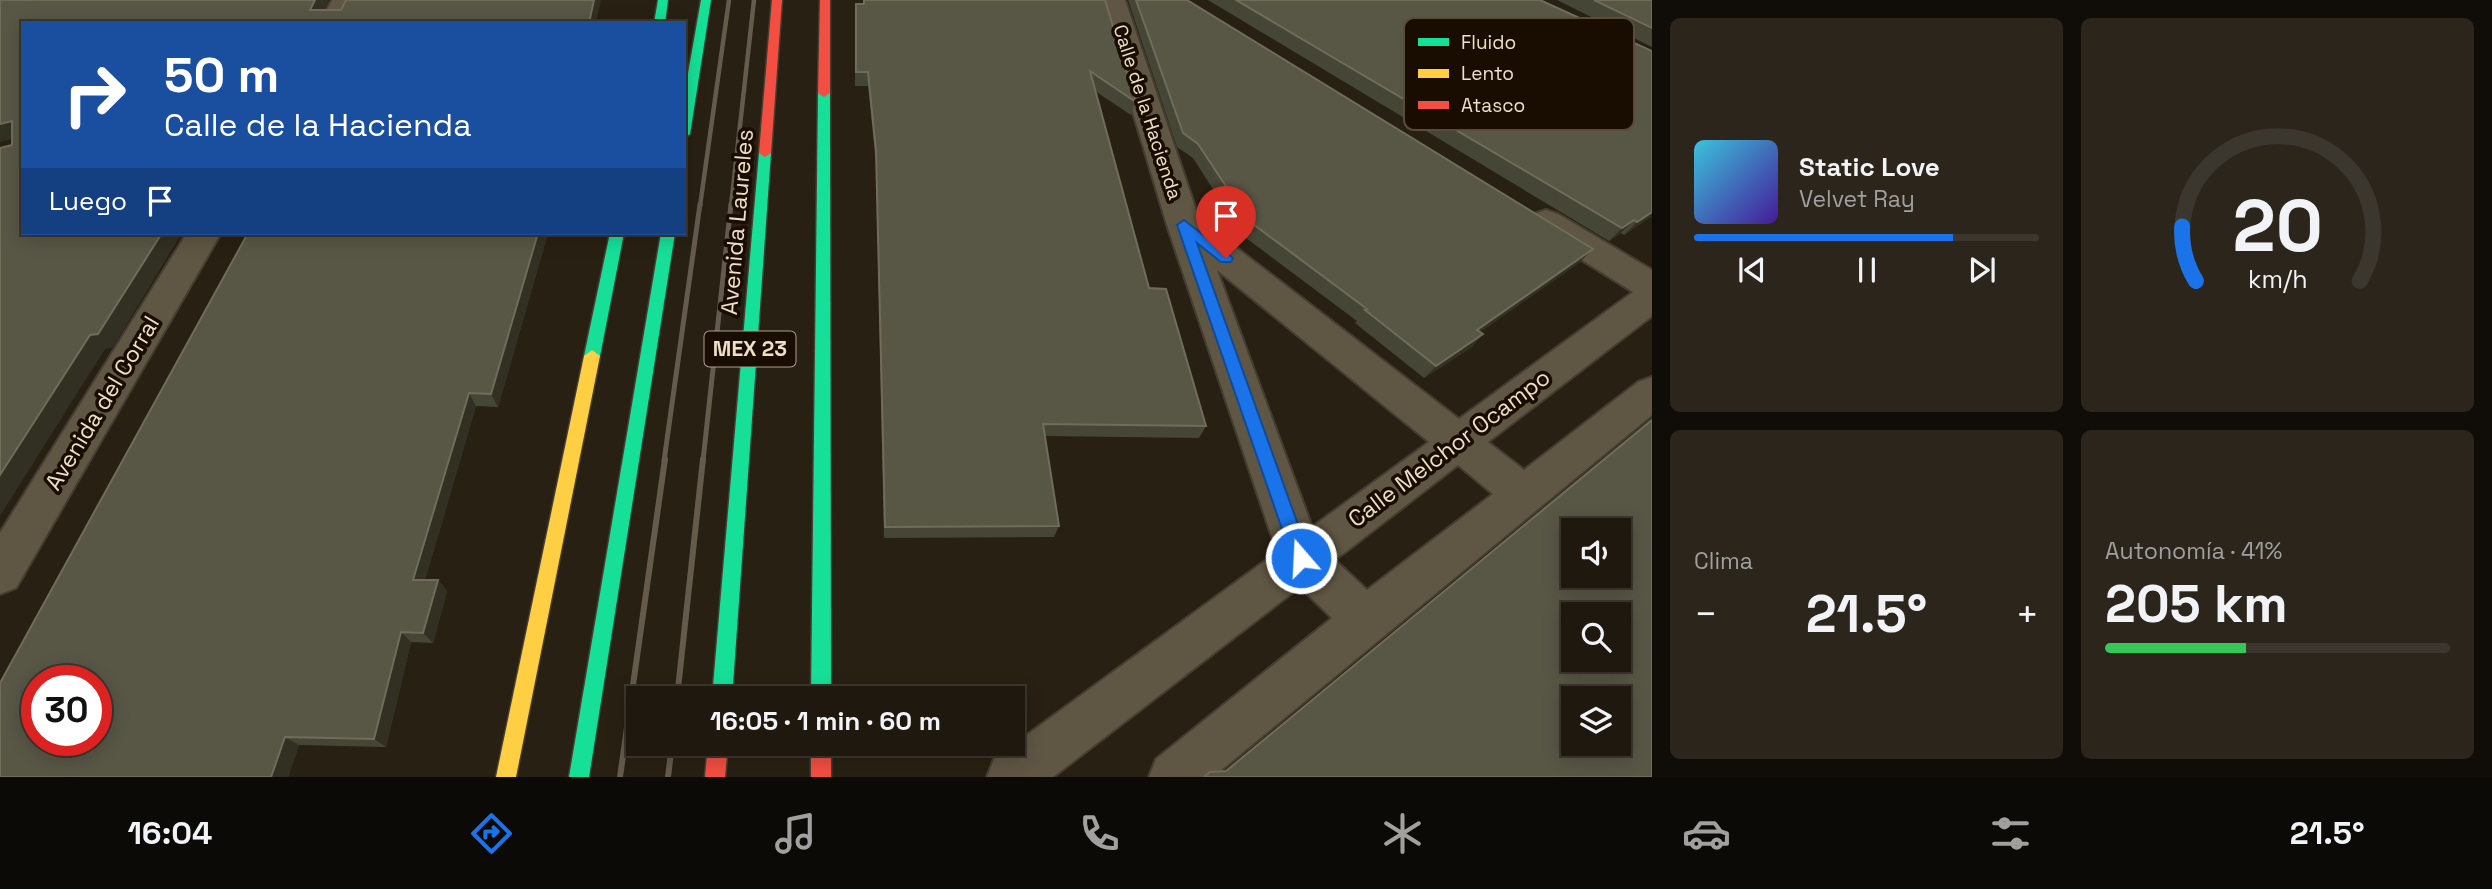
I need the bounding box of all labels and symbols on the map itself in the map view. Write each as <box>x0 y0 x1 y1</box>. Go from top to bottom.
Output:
legend <box>1404 18 1634 130</box>
street label: Calle de la Hacienda <box>1107 21 1188 203</box>
text: Fluido <box>1461 30 1516 55</box>
text: Lento <box>1461 61 1514 86</box>
text: Atasco <box>1461 93 1525 118</box>
street label: Avenida Laureles <box>714 128 760 316</box>
pin <box>1196 186 1256 258</box>
street label: Avenida del Corral <box>38 310 166 496</box>
road number: MEX 23 <box>704 332 796 366</box>
street label: Calle Melchor Ocampo <box>1342 362 1556 534</box>
position arrow <box>1264 521 1338 595</box>
speed limit sign: 30 <box>21 665 112 756</box>

